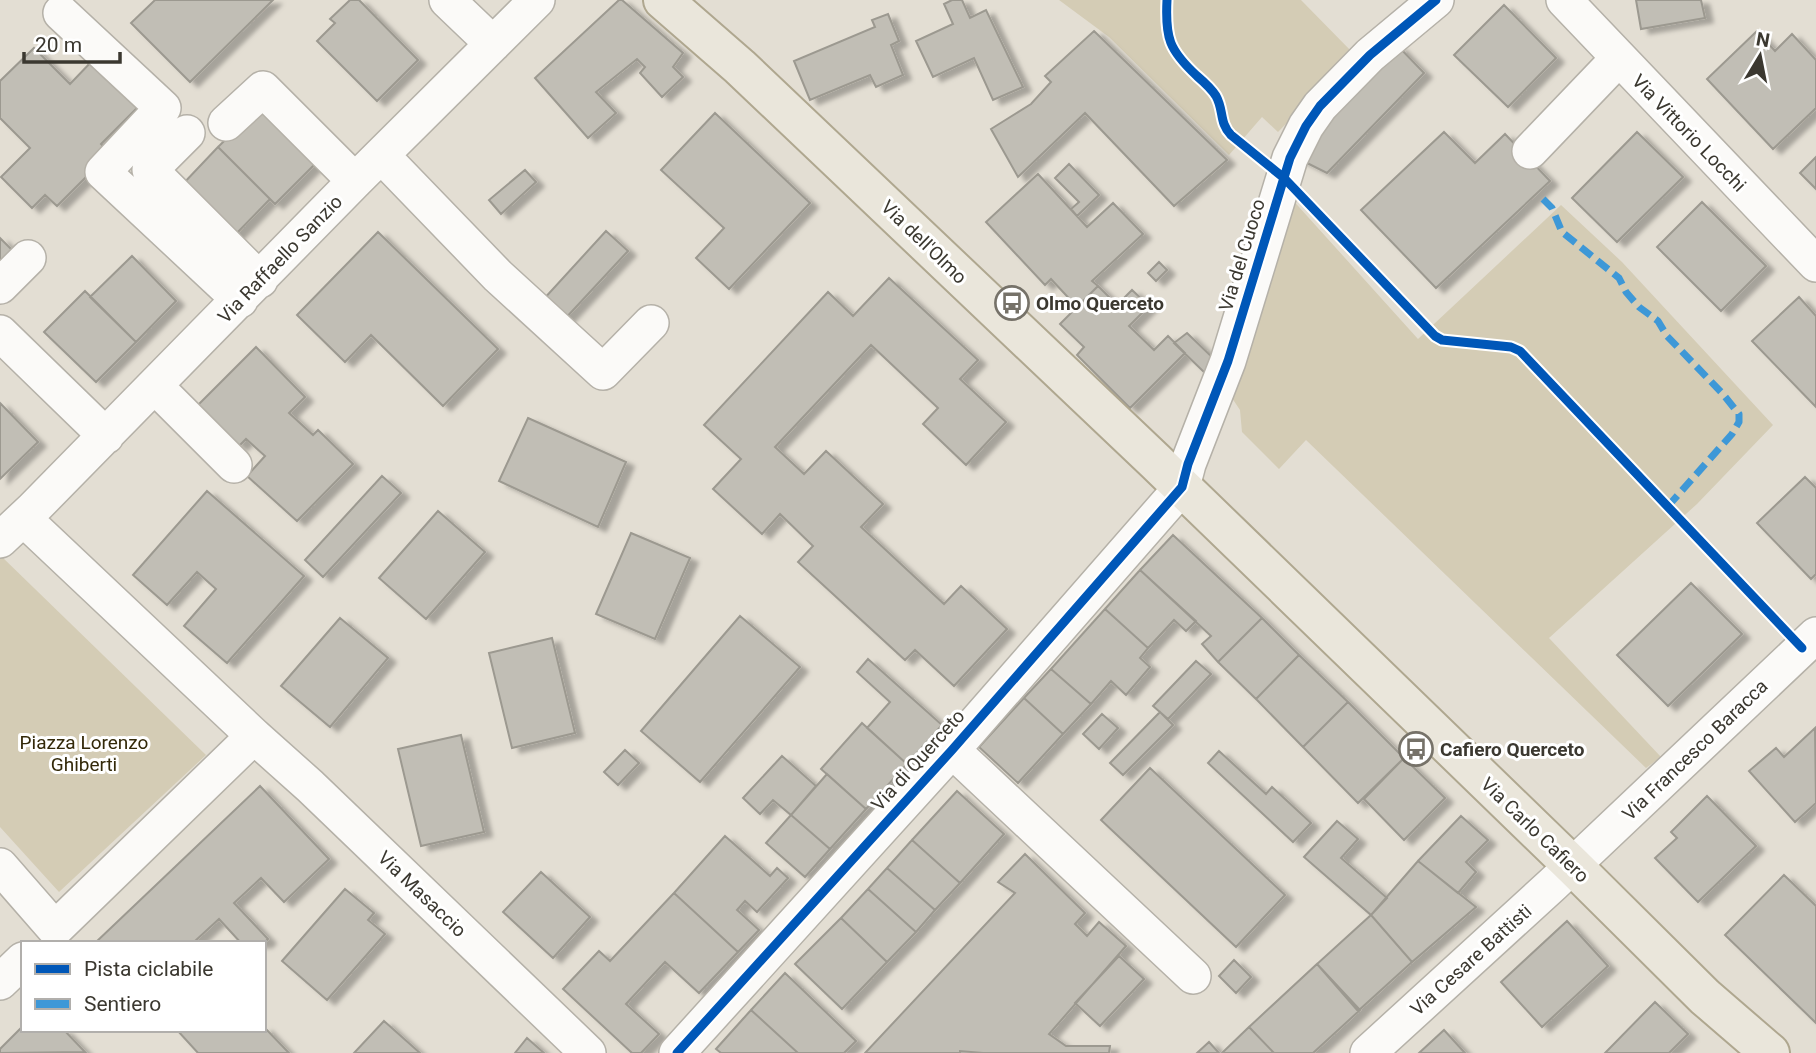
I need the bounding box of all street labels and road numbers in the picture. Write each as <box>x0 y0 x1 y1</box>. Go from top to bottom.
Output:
street label: Via Vittorio Locchi <box>1627 70 1751 196</box>
street label: Via Raffaello Sanzio <box>213 190 347 328</box>
street label: Via dell'Olmo <box>876 195 972 289</box>
street label: Via del Cuoco <box>1214 196 1270 314</box>
street label: Via Francesco Baracca <box>1618 675 1772 825</box>
street label: Via di Querceto <box>866 705 970 815</box>
street label: Via Carlo Cafiero <box>1476 773 1594 887</box>
street label: Via Masaccio <box>373 846 471 942</box>
street label: Via Cesare Battisti <box>1406 900 1536 1020</box>

